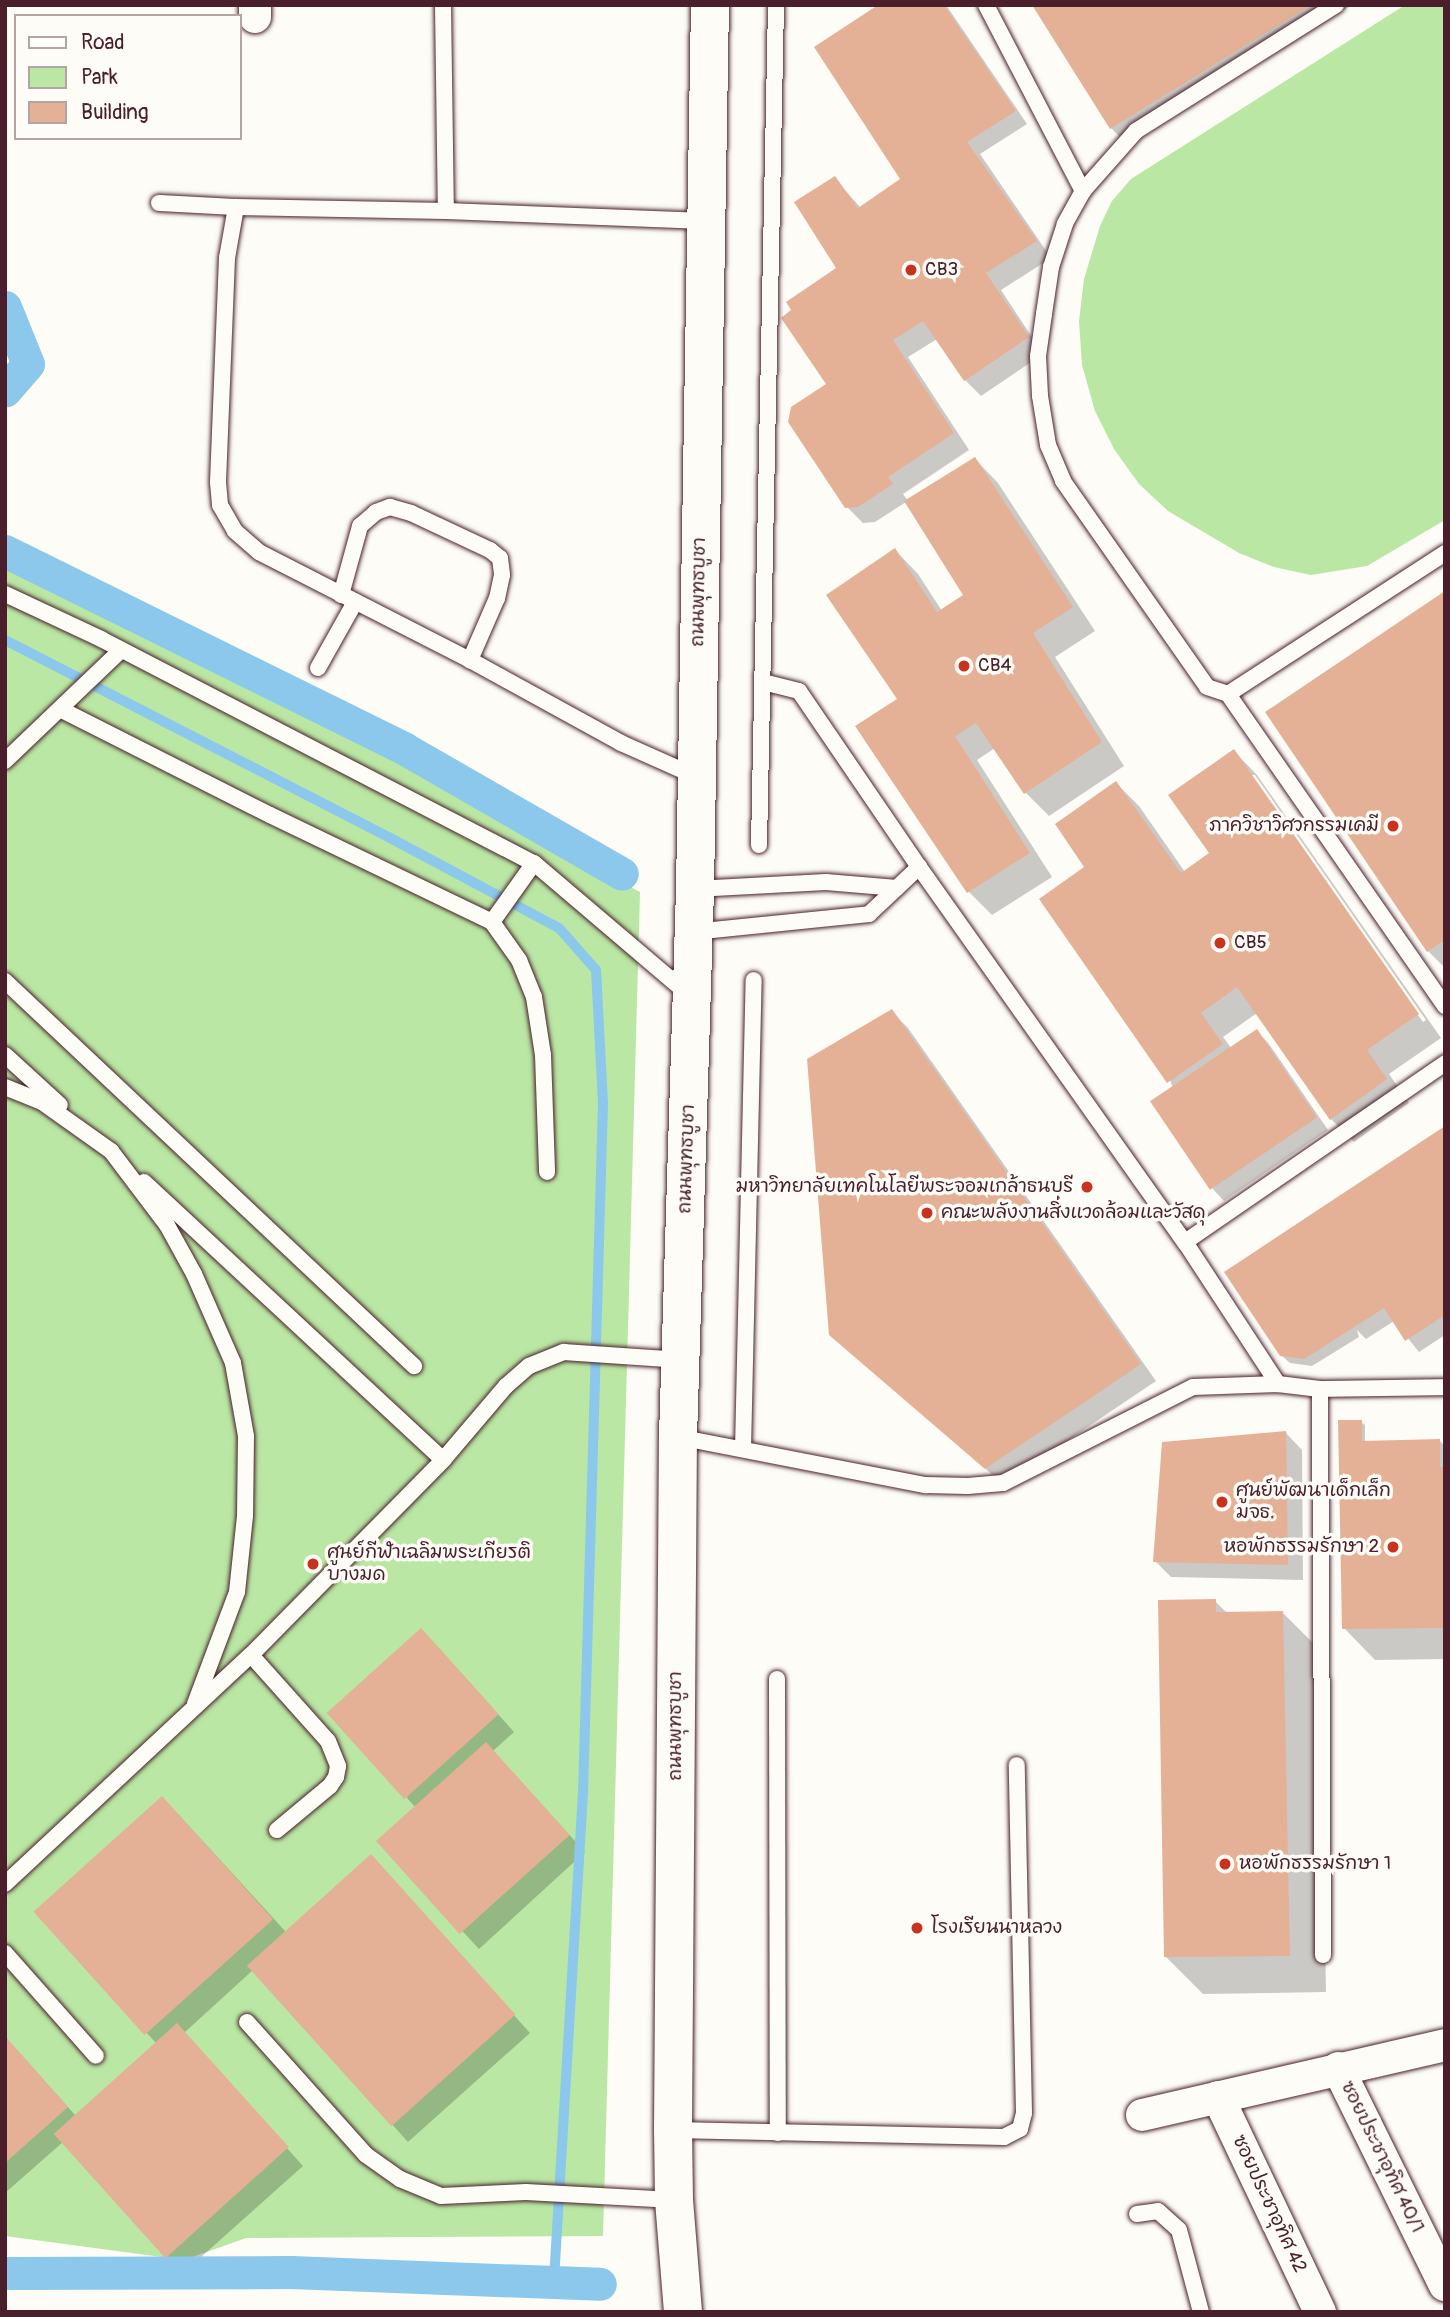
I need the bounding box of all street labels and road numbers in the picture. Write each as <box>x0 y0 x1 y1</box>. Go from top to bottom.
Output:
street label: ถนนพุทธบูชา <box>687 537 711 647</box>
street label: ถนนพุทธบูชา <box>674 1104 700 1214</box>
street label: ถนนพุทธบูชา <box>665 1671 687 1781</box>
street label: ซอยประชาอุทิศ 40/1 <box>1335 2077 1429 2237</box>
street label: ซอยประชาอุทิศ 42 <box>1227 2132 1311 2276</box>

